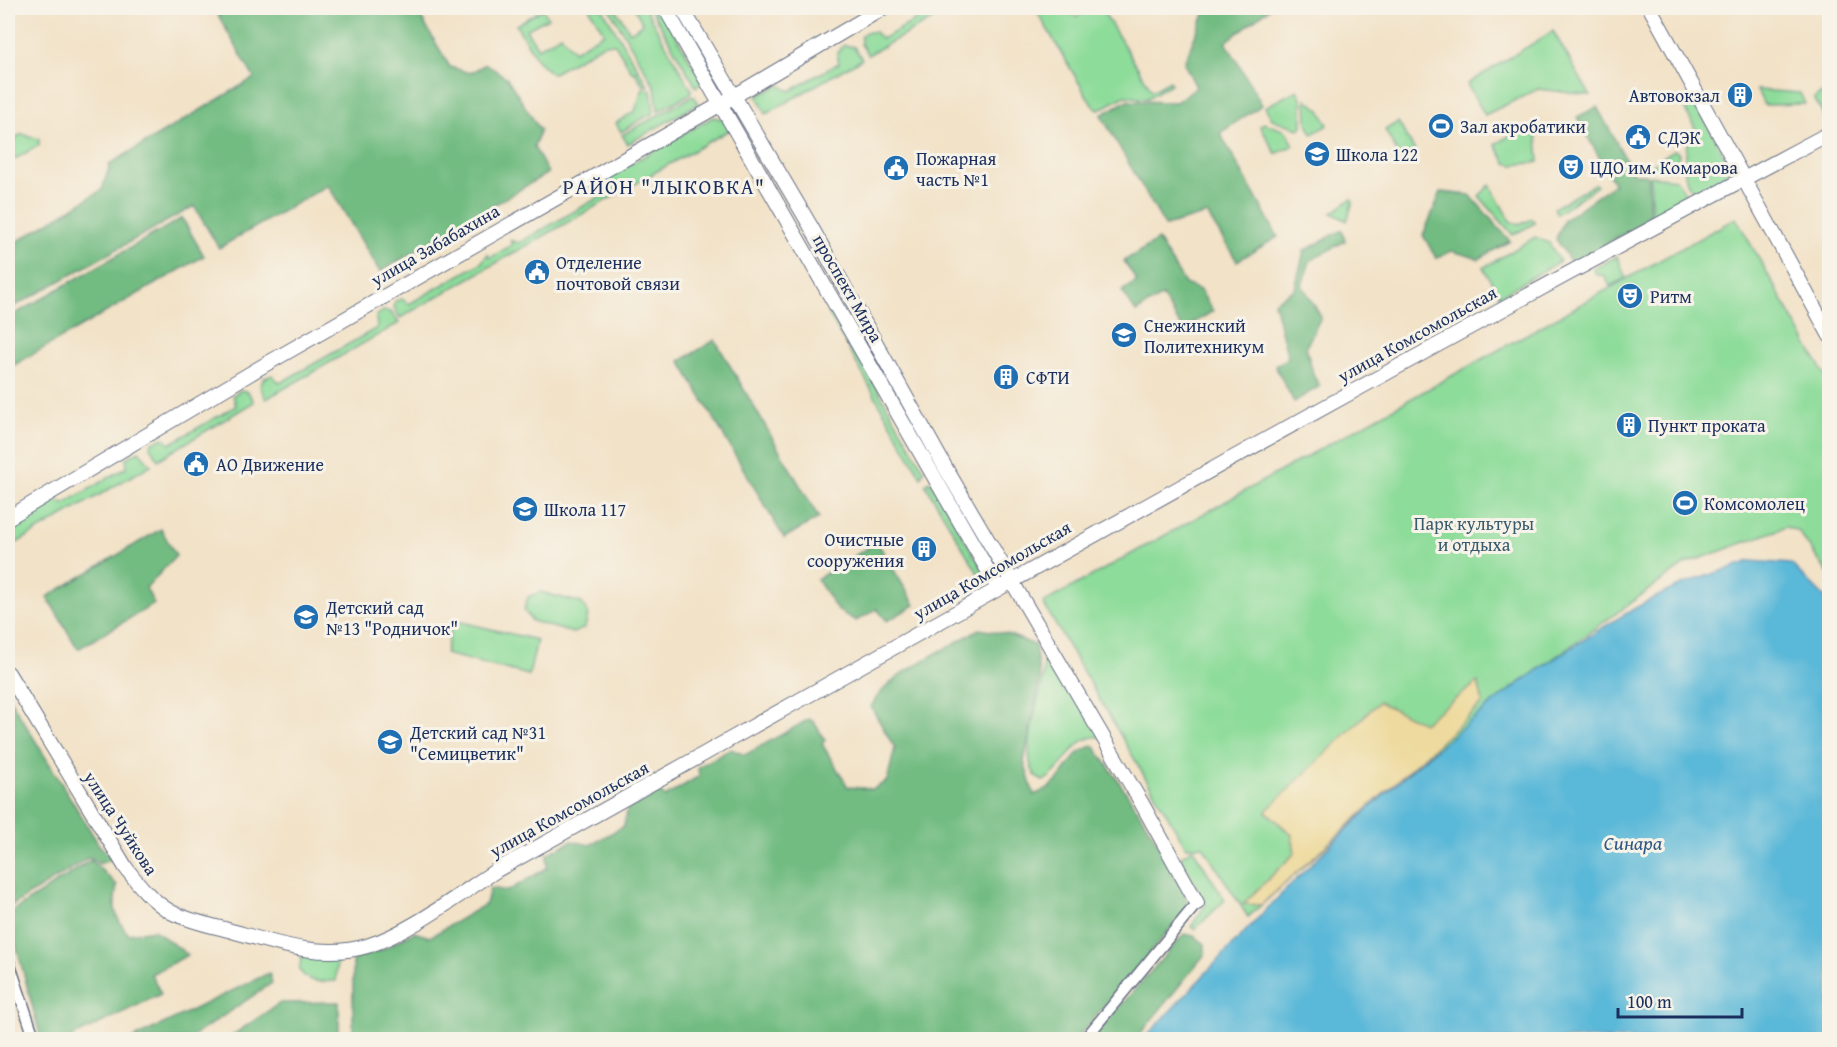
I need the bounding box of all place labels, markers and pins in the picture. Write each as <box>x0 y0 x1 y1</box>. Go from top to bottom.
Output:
building icon: Автовокзал <box>1725 80 1755 110</box>
place label: Автовокзал <box>1629 82 1720 109</box>
sports icon: Зал акробатики <box>1426 111 1456 141</box>
place label: Зал акробатики <box>1460 113 1586 140</box>
public building icon: СДЭК <box>1623 122 1653 152</box>
place label: СДЭК <box>1658 124 1701 151</box>
school or university icon: Школа 122 <box>1302 139 1332 169</box>
place label: Школа 122 <box>1336 141 1418 168</box>
place label: Пожарная часть №1 <box>916 145 996 193</box>
theatre icon: ЦДО им. Комарова <box>1556 152 1586 182</box>
public building icon: Пожарная часть №1 <box>881 153 911 183</box>
place label: ЦДО им. Комарова <box>1590 154 1738 181</box>
place label: Отделение почтовой связи <box>556 249 680 297</box>
public building icon: Отделение почтовой связи <box>522 257 552 287</box>
theatre icon: Ритм <box>1615 281 1645 311</box>
place label: Ритм <box>1650 283 1692 310</box>
place label: Снежинский Политехникум <box>1144 312 1264 360</box>
school or university icon: Снежинский Политехникум <box>1109 320 1139 350</box>
building icon: СФТИ <box>991 362 1021 392</box>
place label: СФТИ <box>1026 364 1070 391</box>
building icon: Пункт проката <box>1614 410 1644 440</box>
place label: Пункт проката <box>1648 412 1766 439</box>
public building icon: АО Движение <box>181 449 211 479</box>
place label: АО Движение <box>216 451 324 478</box>
sports icon: Комсомолец <box>1670 488 1700 518</box>
place label: Комсомолец <box>1704 490 1805 517</box>
school or university icon: Школа 117 <box>510 494 540 524</box>
place label: Школа 117 <box>544 496 626 523</box>
place label: Очистные сооружения <box>807 526 904 574</box>
building icon: Очистные сооружения <box>909 534 939 564</box>
place label: Детский сад №13 "Родничок" <box>325 594 458 642</box>
school or university icon: Детский сад №13 "Родничок" <box>291 602 321 632</box>
place label: Детский сад №31 "Семицветик" <box>409 719 546 767</box>
school or university icon: Детский сад №31 "Семицветик" <box>375 727 405 757</box>

